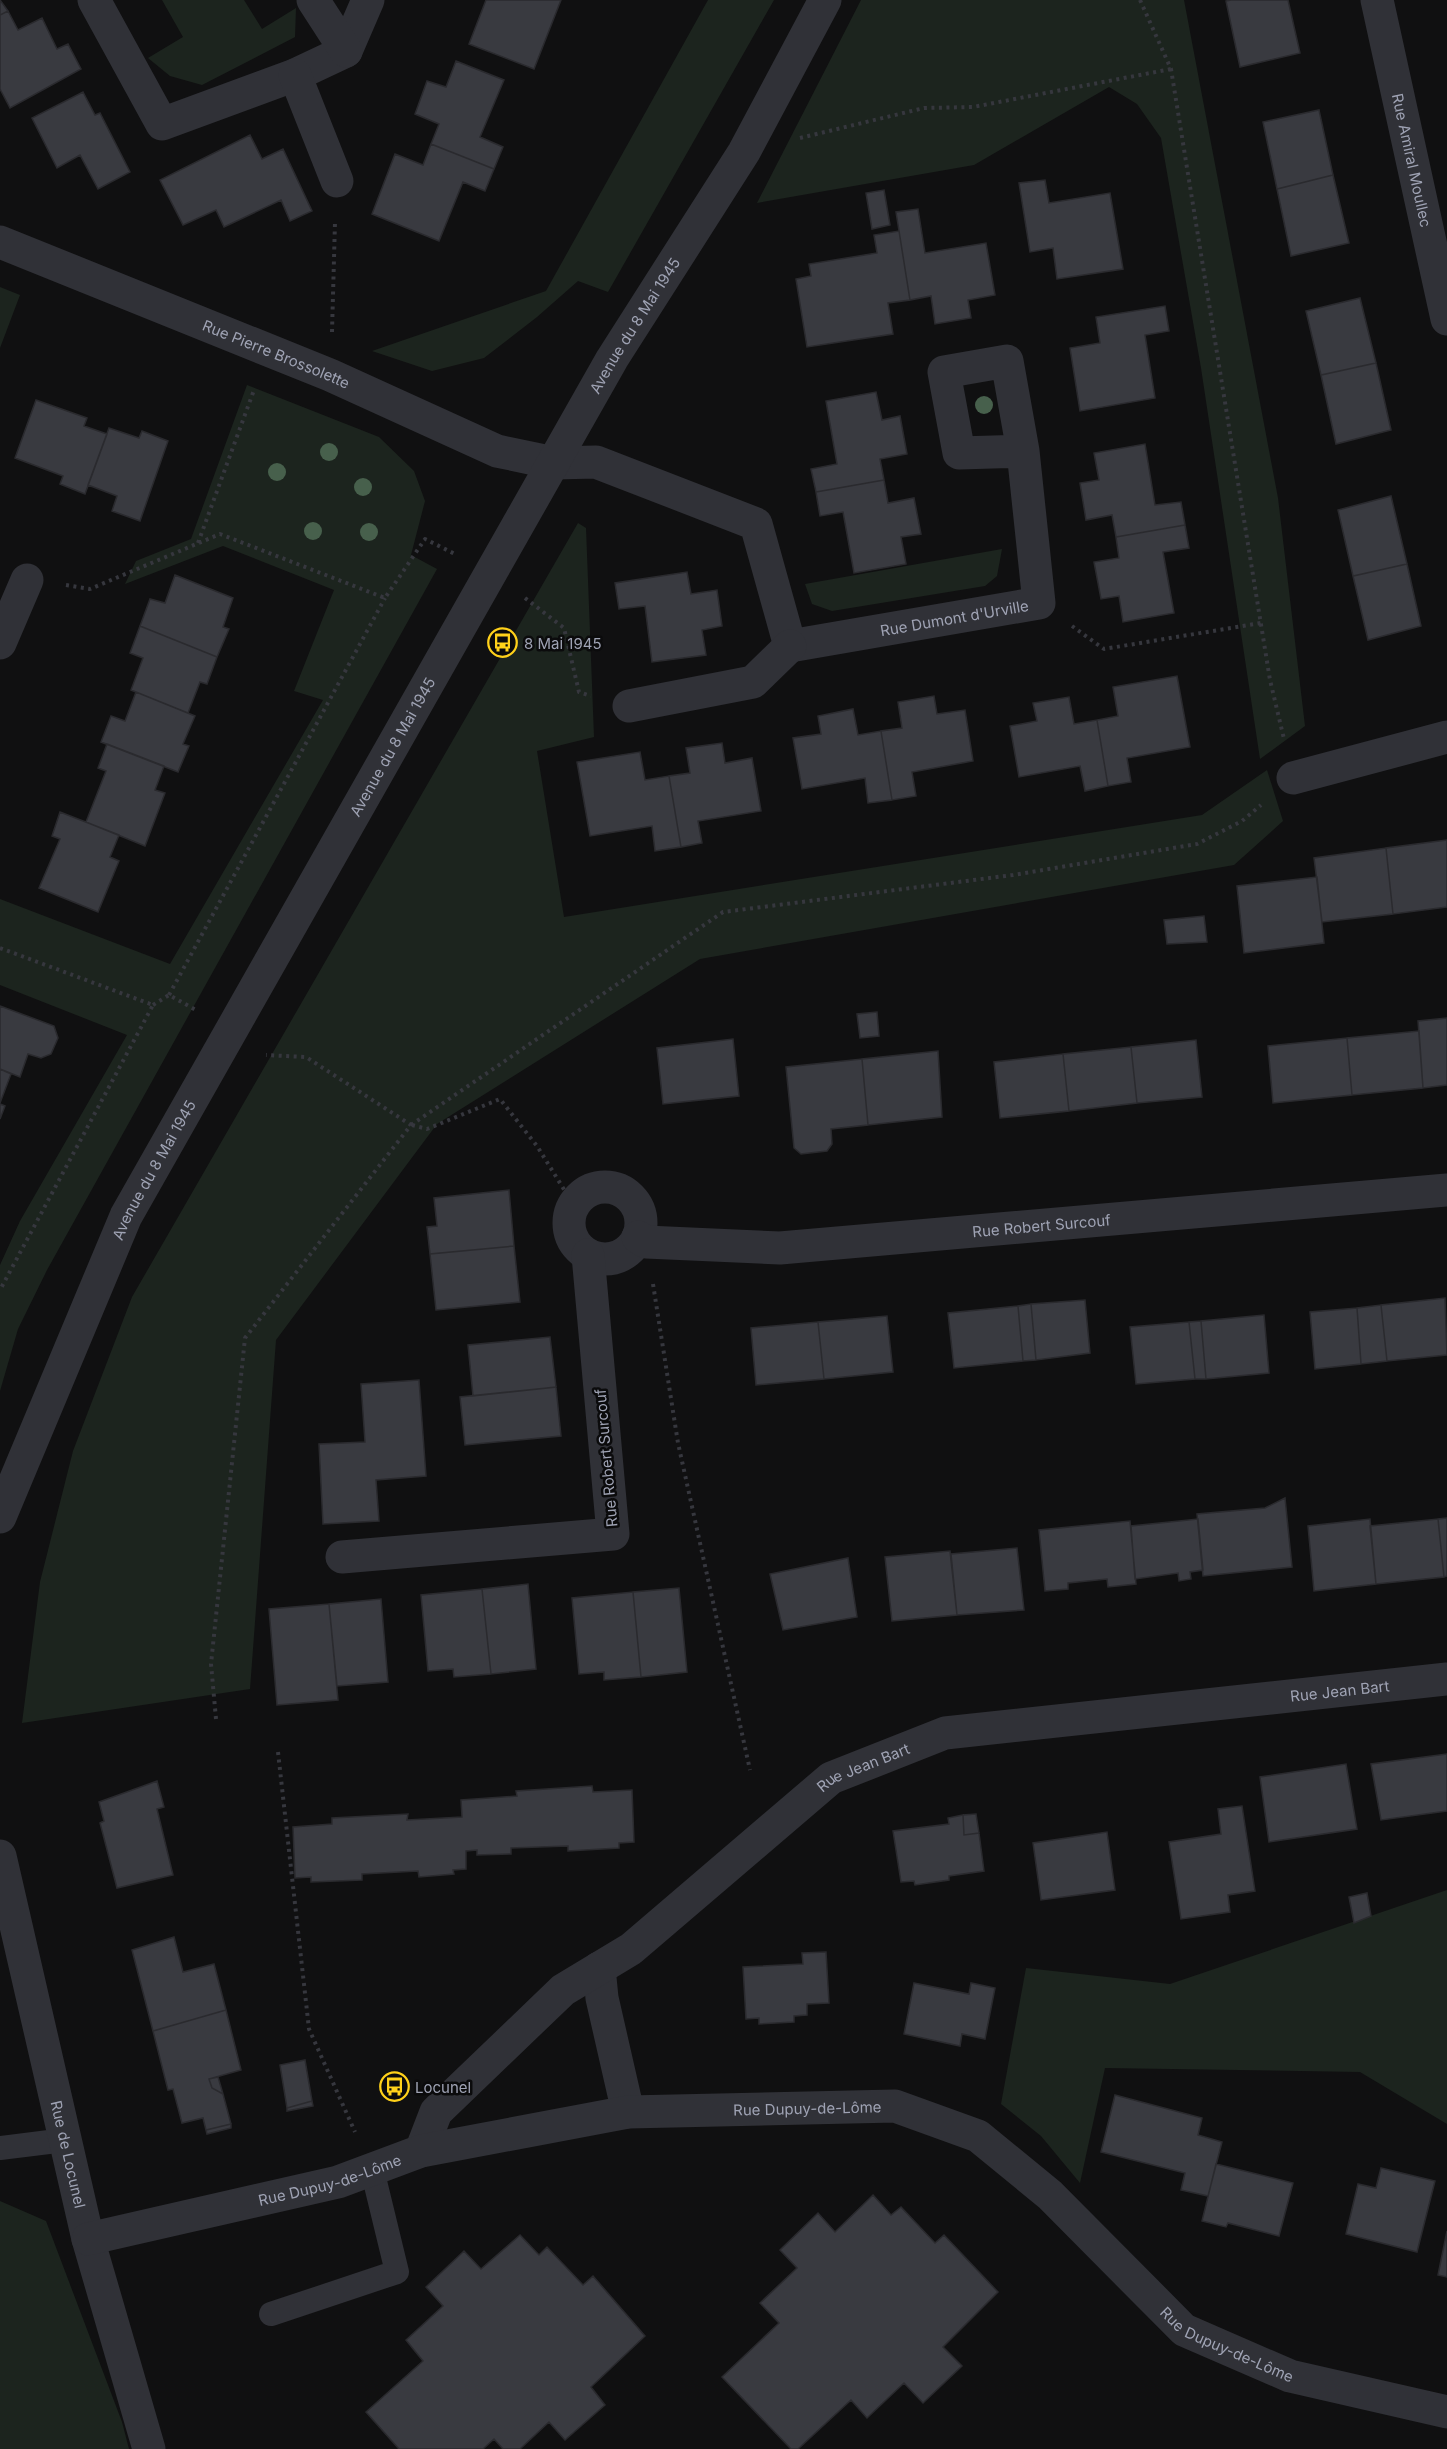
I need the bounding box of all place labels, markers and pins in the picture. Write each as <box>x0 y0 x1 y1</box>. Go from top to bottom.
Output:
bus stop icon: 8 Mai 1945 <box>487 627 519 659</box>
place label: 8 Mai 1945 <box>524 634 602 653</box>
bus stop icon: Locunel <box>378 2071 410 2103</box>
place label: Locunel <box>415 2078 471 2097</box>

